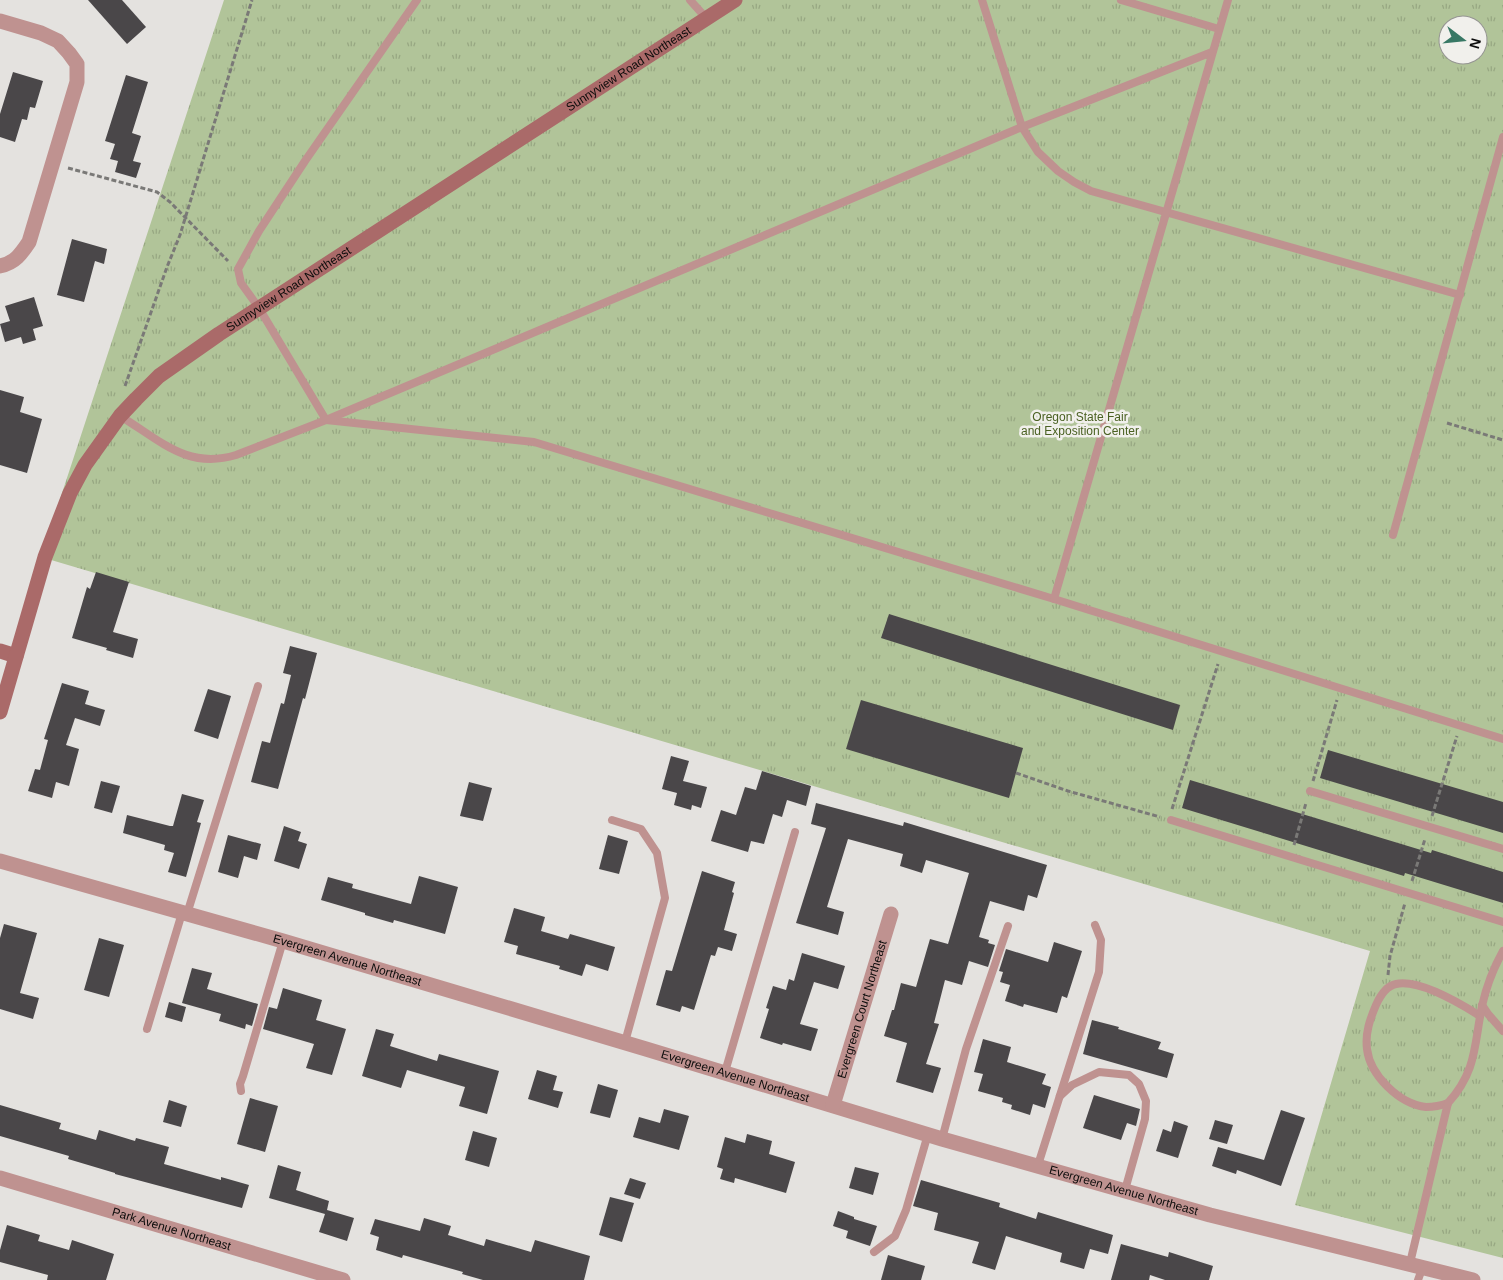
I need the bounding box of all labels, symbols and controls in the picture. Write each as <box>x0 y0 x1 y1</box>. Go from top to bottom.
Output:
north arrow <box>1438 15 1488 65</box>
street label: Sunnyview Road Northeast <box>564 23 694 114</box>
text: N <box>1466 37 1485 51</box>
street label: Sunnyview Road Northeast <box>224 243 354 334</box>
park label: Oregon State Fair and Exposition Center <box>1021 410 1139 438</box>
street label: Evergreen Avenue Northeast <box>271 932 424 989</box>
street label: Evergreen Court Northeast <box>834 938 890 1080</box>
street label: Evergreen Avenue Northeast <box>659 1047 812 1105</box>
street label: Evergreen Avenue Northeast <box>1048 1163 1200 1218</box>
street label: Park Avenue Northeast <box>110 1205 233 1254</box>

